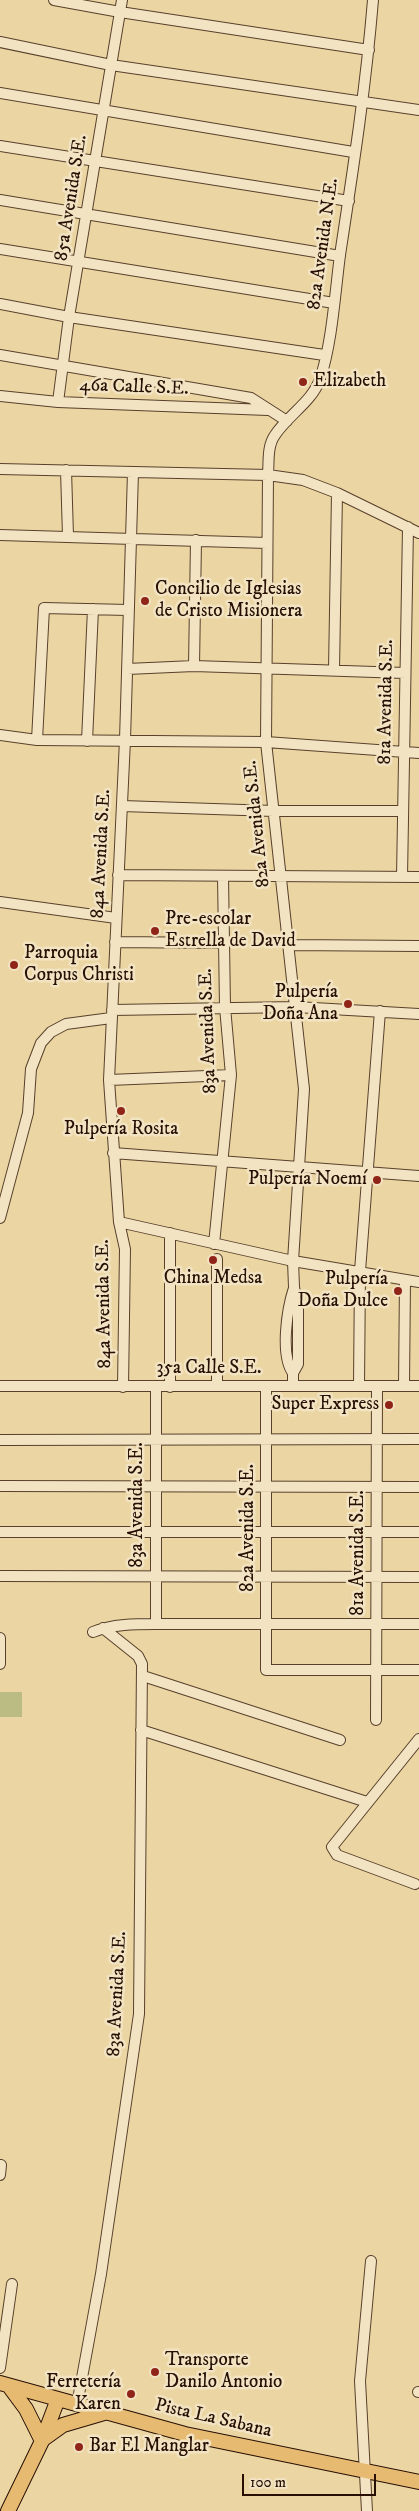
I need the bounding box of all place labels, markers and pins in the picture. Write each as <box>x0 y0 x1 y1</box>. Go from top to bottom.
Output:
place label: Elizabeth <box>313 371 386 393</box>
marker: Elizabeth <box>297 376 309 388</box>
place label: Concilio de Iglesias de Cristo Misionera <box>155 579 302 623</box>
marker: Concilio de Iglesias de Cristo Misionera <box>139 595 151 607</box>
place label: Pre-escolar Estrella de David <box>165 909 296 953</box>
marker: Pre-escolar Estrella de David <box>149 925 161 937</box>
place label: Parroquia Corpus Christi <box>24 943 134 987</box>
marker: Parroquia Corpus Christi <box>8 959 20 971</box>
place label: Pulpería Doña Ana <box>262 982 338 1026</box>
marker: Pulpería Doña Ana <box>342 998 354 1010</box>
marker: Pulpería Rosita <box>115 1105 127 1117</box>
place label: Pulpería Rosita <box>64 1119 178 1141</box>
place label: Pulpería Noemí <box>248 1169 367 1191</box>
marker: Pulpería Noemí <box>371 1174 383 1186</box>
marker: China Medsa <box>207 1254 219 1266</box>
place label: China Medsa <box>164 1268 262 1290</box>
place label: Pulpería Doña Dulce <box>298 1269 388 1313</box>
marker: Pulpería Doña Dulce <box>392 1285 404 1297</box>
place label: Super Express <box>271 1394 379 1416</box>
marker: Super Express <box>383 1399 395 1411</box>
place label: Transporte Danilo Antonio <box>165 2350 282 2394</box>
marker: Transporte Danilo Antonio <box>149 2366 161 2378</box>
place label: Ferretería Karen <box>46 2372 121 2416</box>
marker: Ferretería Karen <box>125 2388 137 2400</box>
place label: Bar El Manglar <box>89 2436 209 2458</box>
marker: Bar El Manglar <box>73 2441 85 2453</box>

